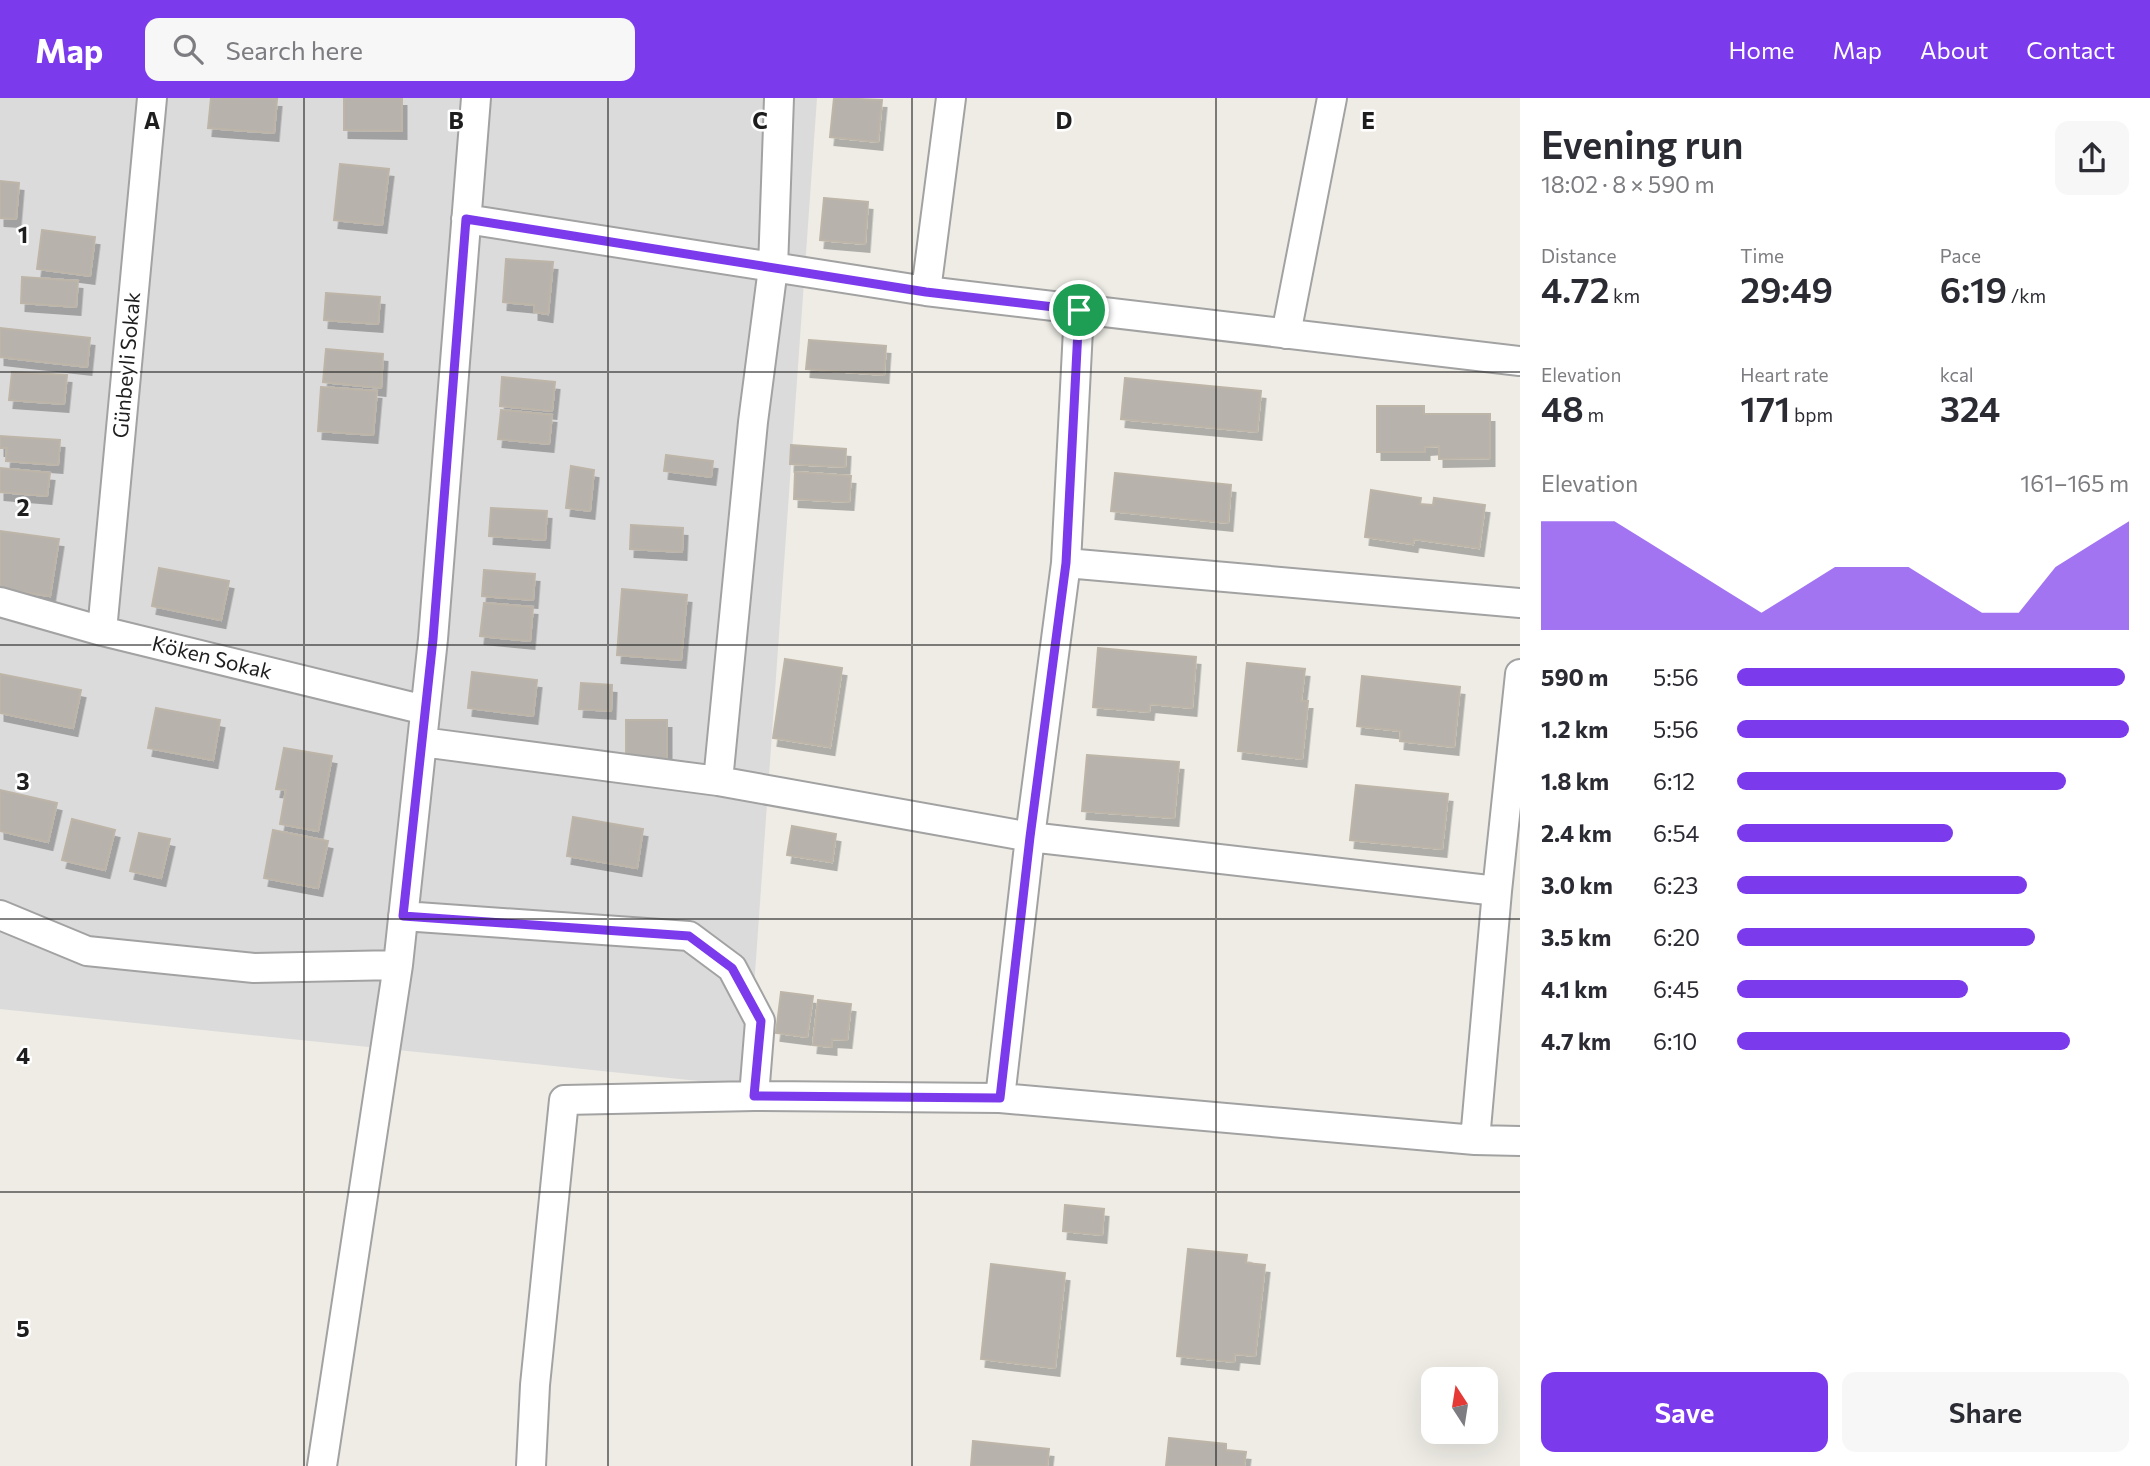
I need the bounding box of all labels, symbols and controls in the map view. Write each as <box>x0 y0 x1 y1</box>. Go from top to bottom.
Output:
search box <box>145 18 635 81</box>
text: Map <box>35 29 103 70</box>
icon: search <box>169 30 207 68</box>
text: Search here <box>225 34 363 65</box>
text: Home <box>1729 35 1795 64</box>
text: Map <box>1833 35 1882 64</box>
text: About <box>1920 35 1988 64</box>
text: Contact <box>2026 35 2115 64</box>
text: A <box>144 106 161 134</box>
text: B <box>448 106 464 134</box>
text: C <box>752 106 768 134</box>
text: D <box>1056 106 1073 134</box>
text: E <box>1361 106 1375 134</box>
text: Evening run <box>1541 120 1744 167</box>
button: share <box>2055 121 2129 195</box>
text: 18:02 · 8 × 590 m <box>1541 170 1715 198</box>
text: 1 <box>18 220 28 248</box>
text: Distance <box>1541 244 1617 267</box>
text: Time <box>1740 244 1784 267</box>
text: Pace <box>1940 244 1981 267</box>
text: 4.72 <box>1541 267 1609 310</box>
text: 29:49 <box>1740 267 1833 310</box>
text: 6:19 <box>1940 267 2007 310</box>
pin <box>1049 280 1109 340</box>
text: km <box>1609 284 1640 307</box>
text: /km <box>2007 284 2046 307</box>
street label: Günbeyli Sokak <box>107 291 144 439</box>
icon: arrive <box>1060 291 1098 329</box>
text: Elevation <box>1541 363 1621 386</box>
text: Heart rate <box>1740 363 1829 386</box>
text: kcal <box>1940 363 1974 386</box>
text: 48 <box>1541 386 1584 429</box>
text: 171 <box>1740 386 1790 429</box>
text: 324 <box>1940 386 2000 429</box>
text: m <box>1584 403 1604 426</box>
text: bpm <box>1790 403 1833 426</box>
text: Elevation <box>1541 469 1638 497</box>
text: 161–165 m <box>2020 469 2129 497</box>
text: 2 <box>16 493 30 521</box>
street label: Köken Sokak <box>150 630 275 683</box>
text: 590 m <box>1541 663 1608 691</box>
text: 5:56 <box>1653 663 1699 691</box>
text: 1.2 km <box>1541 715 1608 743</box>
text: 5:56 <box>1653 715 1699 743</box>
text: 3 <box>16 767 30 795</box>
text: 1.8 km <box>1541 767 1609 795</box>
text: 6:12 <box>1653 767 1695 795</box>
text: 2.4 km <box>1541 819 1612 847</box>
text: 6:54 <box>1653 819 1699 847</box>
text: 3.0 km <box>1541 871 1613 899</box>
text: 6:23 <box>1653 871 1698 899</box>
text: 3.5 km <box>1541 923 1611 951</box>
text: 6:20 <box>1653 923 1700 951</box>
text: 4.1 km <box>1541 975 1607 1003</box>
text: 6:45 <box>1653 975 1699 1003</box>
text: 4.7 km <box>1541 1027 1611 1055</box>
text: 6:10 <box>1653 1027 1697 1055</box>
text: 4 <box>16 1041 30 1069</box>
text: 5 <box>16 1314 30 1342</box>
north arrow <box>1421 1367 1498 1444</box>
map controls <box>1421 1367 1498 1444</box>
button: Save <box>1541 1372 1828 1452</box>
button: Share <box>1842 1372 2129 1452</box>

